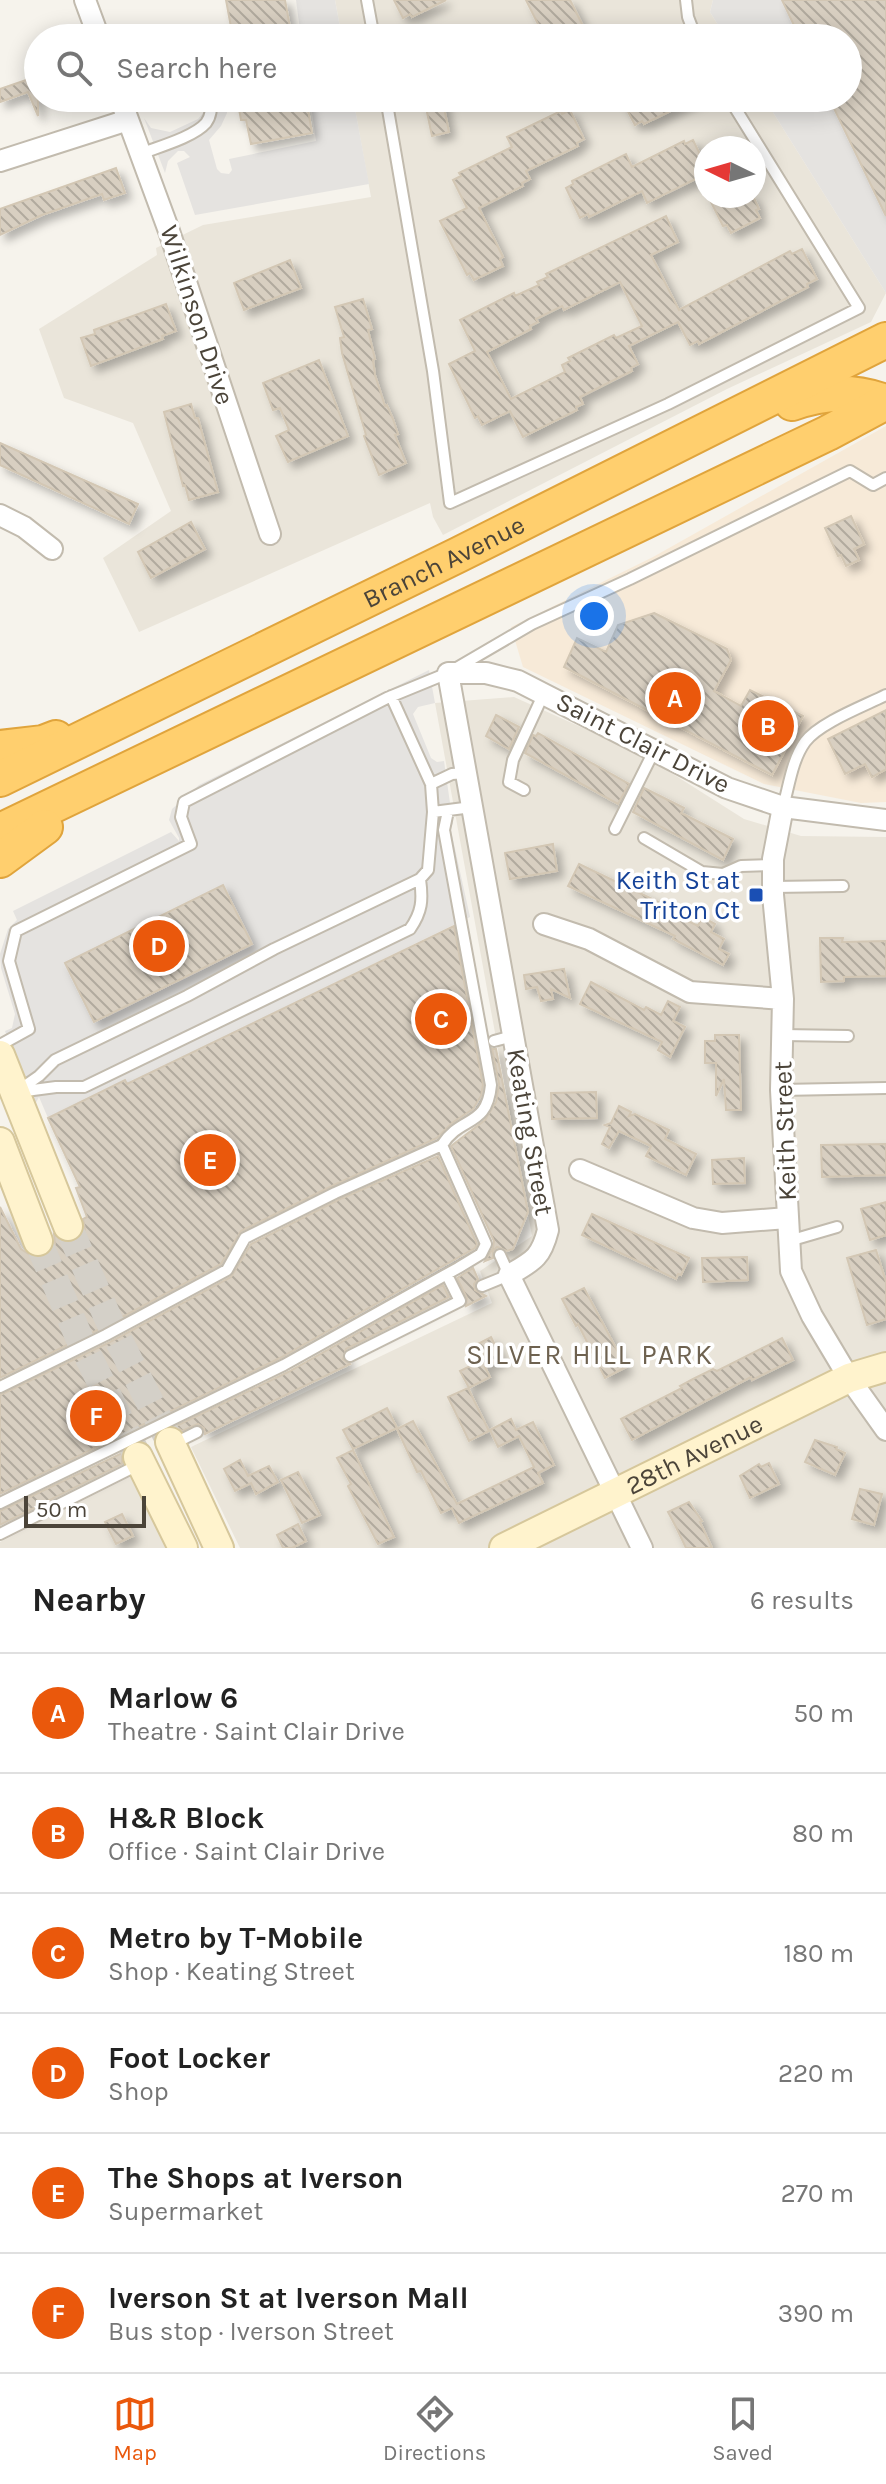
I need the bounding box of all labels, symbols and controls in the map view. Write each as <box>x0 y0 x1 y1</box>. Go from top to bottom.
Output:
search box <box>24 24 862 112</box>
icon: search <box>52 46 96 90</box>
text: Search here <box>116 50 277 86</box>
north arrow <box>694 136 766 208</box>
street label: Wilkinson Drive <box>153 221 241 409</box>
street label: Branch Avenue <box>358 509 530 615</box>
your location <box>574 596 614 636</box>
pin: A <box>649 668 701 728</box>
street label: Saint Clair Drive <box>551 686 735 800</box>
pin: B <box>742 696 794 756</box>
place label: Keith St at Triton Ct <box>616 865 740 926</box>
marker: Keith St at Triton Ct <box>747 886 765 904</box>
pin: D <box>133 916 185 976</box>
pin: C <box>415 989 467 1049</box>
street label: Keating Street <box>500 1046 560 1218</box>
street label: Keith Street <box>767 1060 803 1201</box>
pin: E <box>184 1130 236 1190</box>
district label: SILVER HILL PARK <box>466 1338 714 1371</box>
pin: F <box>70 1386 122 1446</box>
street label: 28th Avenue <box>621 1408 768 1501</box>
scale bar <box>24 1492 146 1528</box>
text: 50 m <box>36 1497 87 1523</box>
text: Nearby <box>32 1580 146 1620</box>
text: 6 results <box>750 1585 854 1616</box>
text: Marlow 6 <box>108 1680 238 1716</box>
text: A <box>50 1698 66 1729</box>
text: 50 m <box>793 1698 854 1729</box>
text: Theatre · Saint Clair Drive <box>108 1716 405 1747</box>
text: H&R Block <box>108 1800 264 1836</box>
text: B <box>50 1818 66 1849</box>
text: 80 m <box>792 1818 854 1849</box>
text: Office · Saint Clair Drive <box>108 1836 385 1867</box>
text: Metro by T-Mobile <box>108 1920 363 1956</box>
text: C <box>50 1938 66 1969</box>
text: 180 m <box>784 1938 854 1969</box>
text: Shop · Keating Street <box>108 1956 355 1987</box>
text: Foot Locker <box>108 2040 270 2076</box>
text: D <box>49 2058 67 2089</box>
text: 220 m <box>778 2058 854 2089</box>
text: Shop <box>108 2076 169 2107</box>
text: The Shops at Iverson <box>108 2160 404 2196</box>
text: E <box>50 2178 66 2209</box>
text: 270 m <box>781 2178 854 2209</box>
text: Supermarket <box>108 2196 263 2227</box>
text: Iverson St at Iverson Mall <box>108 2280 469 2316</box>
text: F <box>51 2298 65 2329</box>
text: 390 m <box>778 2298 854 2329</box>
text: Bus stop · Iverson Street <box>108 2316 394 2347</box>
tab: Map <box>113 2392 157 2466</box>
tab: Directions <box>383 2392 486 2466</box>
tab: Saved <box>712 2392 773 2466</box>

